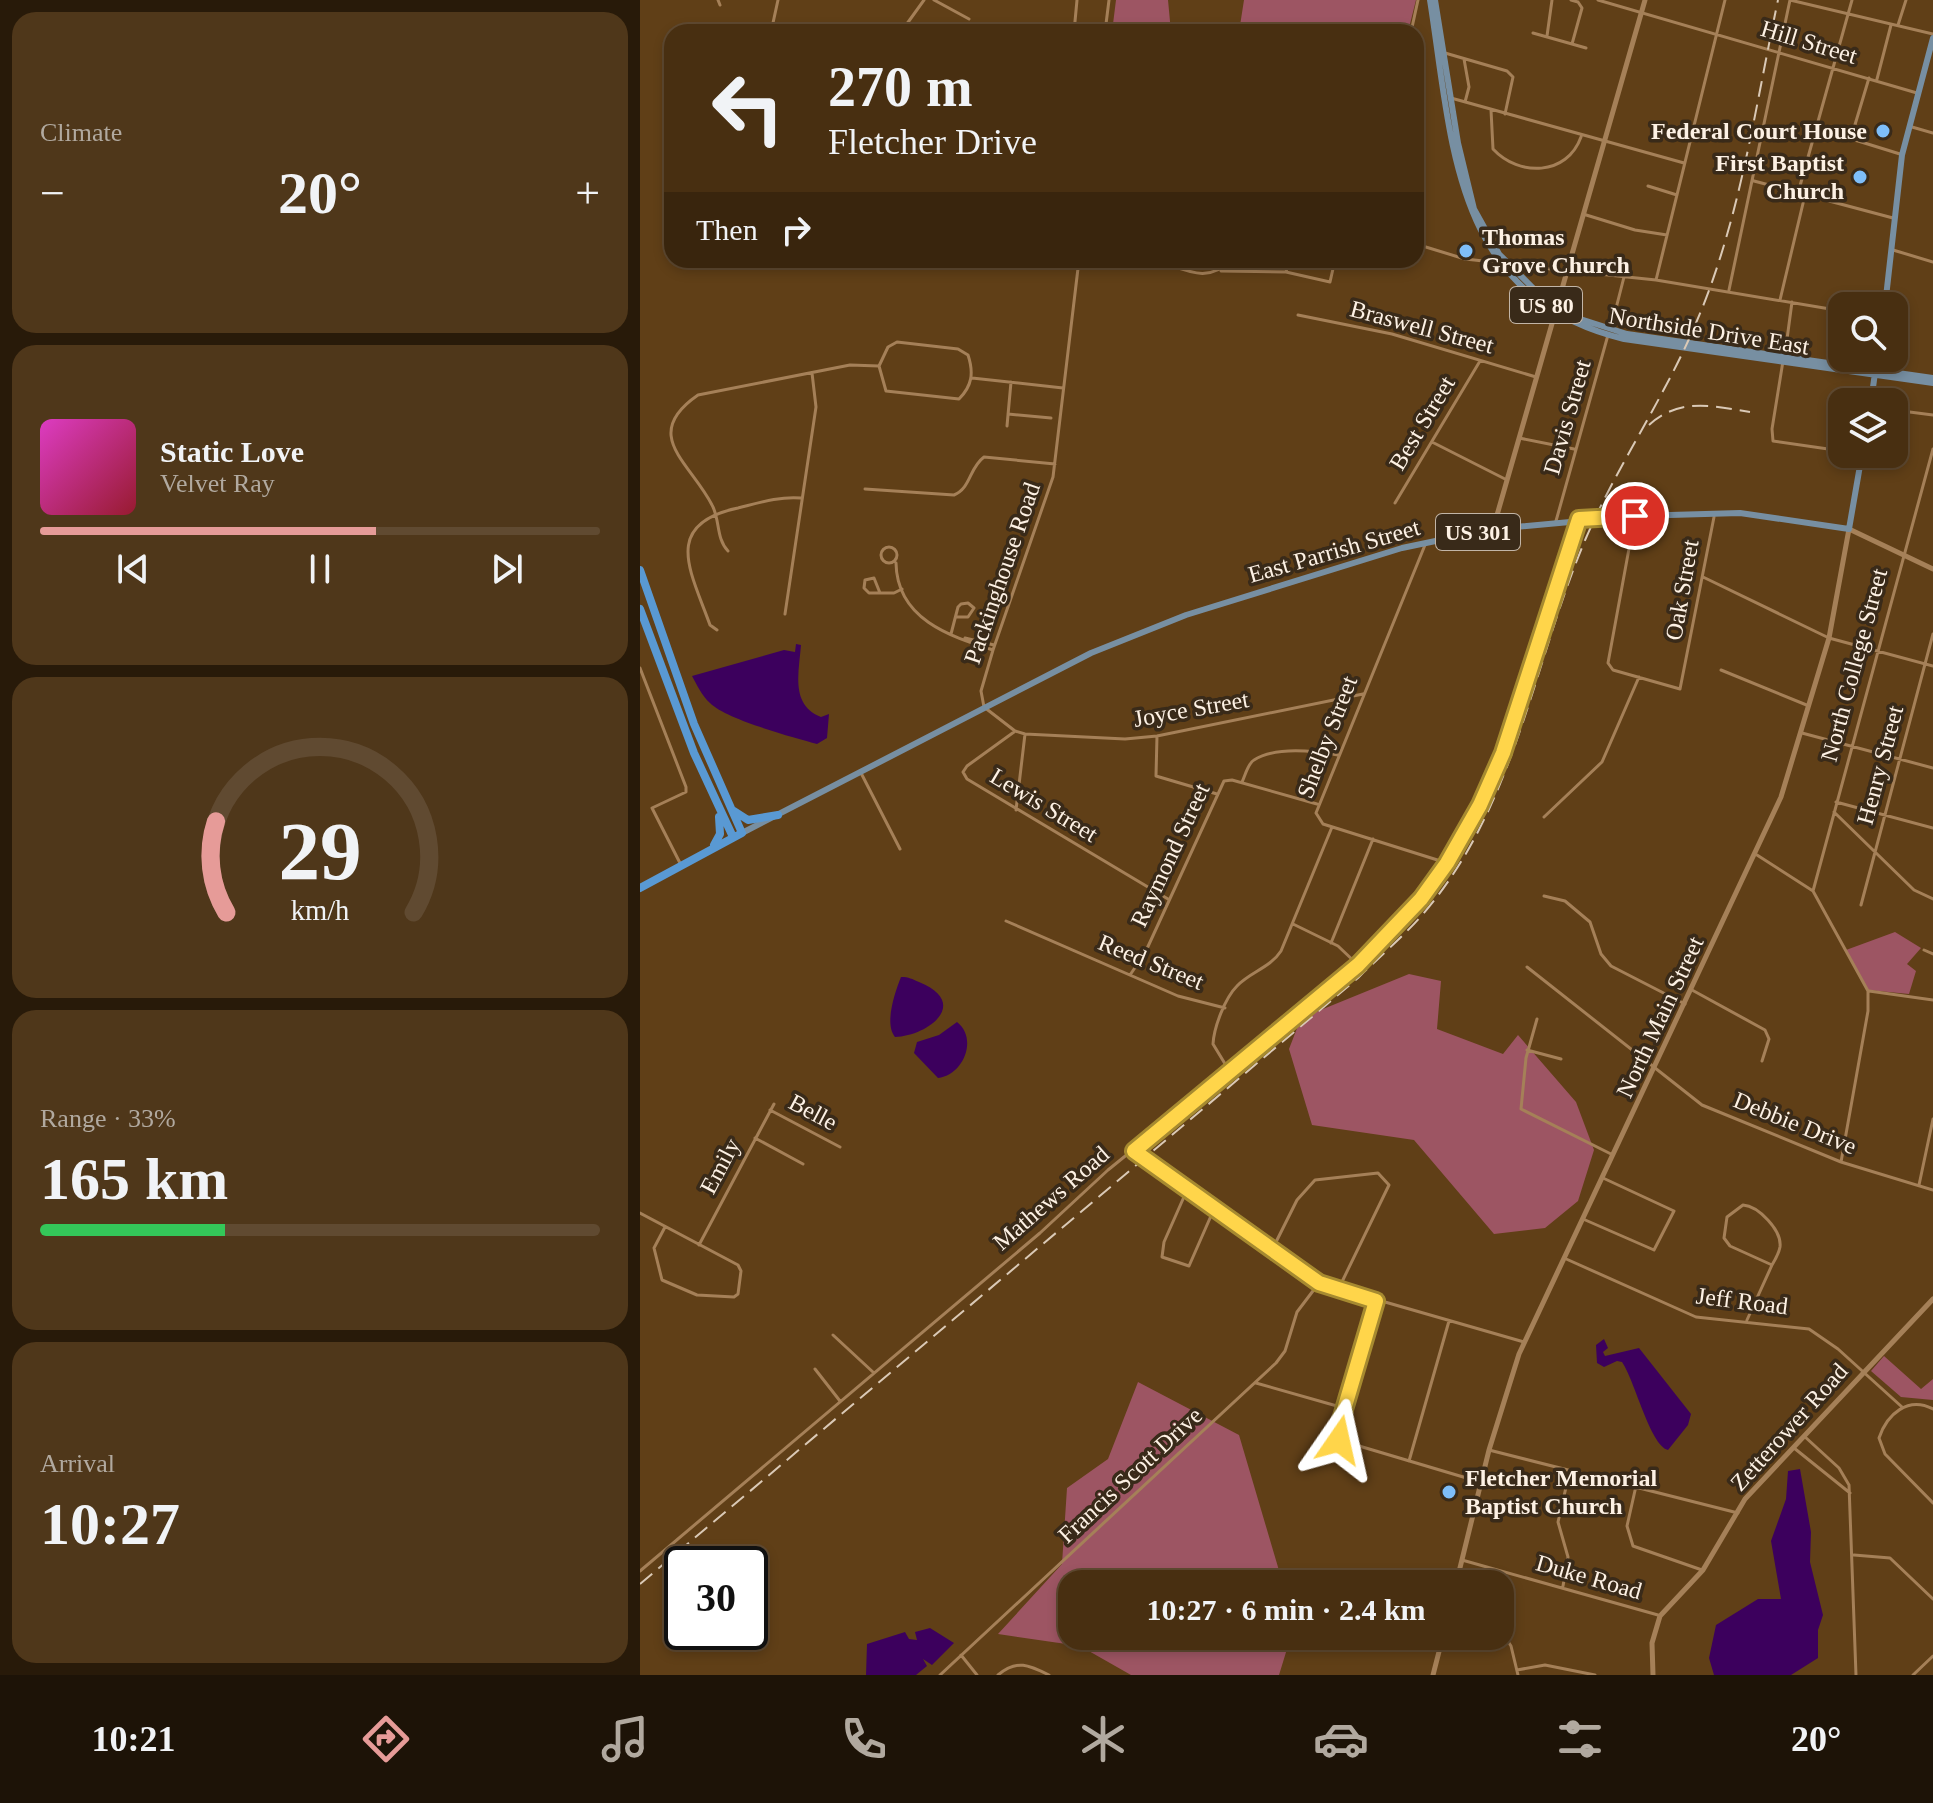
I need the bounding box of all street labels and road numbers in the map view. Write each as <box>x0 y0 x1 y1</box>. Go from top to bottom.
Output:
street label: Hill Street <box>1758 15 1861 69</box>
road number: US 80 <box>1510 287 1582 323</box>
street label: Braswell Street <box>1347 295 1497 359</box>
street label: Northside Drive East <box>1607 302 1811 360</box>
street label: Davis Street <box>1538 356 1596 477</box>
street label: Best Street <box>1384 371 1460 475</box>
street label: Packinghouse Road <box>959 479 1045 667</box>
street label: East Parrish Street <box>1245 514 1423 588</box>
road number: US 301 <box>1436 514 1520 550</box>
street label: Oak Street <box>1660 537 1704 642</box>
street label: North College Street <box>1816 565 1892 764</box>
street label: Shelby Street <box>1292 672 1362 802</box>
street label: Joyce Street <box>1131 686 1251 732</box>
street label: Henry Street <box>1852 702 1908 827</box>
street label: Lewis Street <box>986 763 1103 847</box>
street label: Raymond Street <box>1125 779 1215 931</box>
street label: Reed Street <box>1095 929 1208 995</box>
street label: North Main Street <box>1611 932 1709 1102</box>
street label: Debbie Drive <box>1730 1087 1860 1159</box>
street label: Belle <box>785 1089 841 1135</box>
street label: Emily <box>695 1134 745 1198</box>
street label: Mathews Road <box>988 1141 1114 1255</box>
street label: Jeff Road <box>1695 1282 1789 1320</box>
street label: Zetterower Road <box>1725 1358 1853 1496</box>
street label: Francis Scott Drive <box>1053 1402 1207 1548</box>
street label: Duke Road <box>1533 1550 1645 1604</box>

